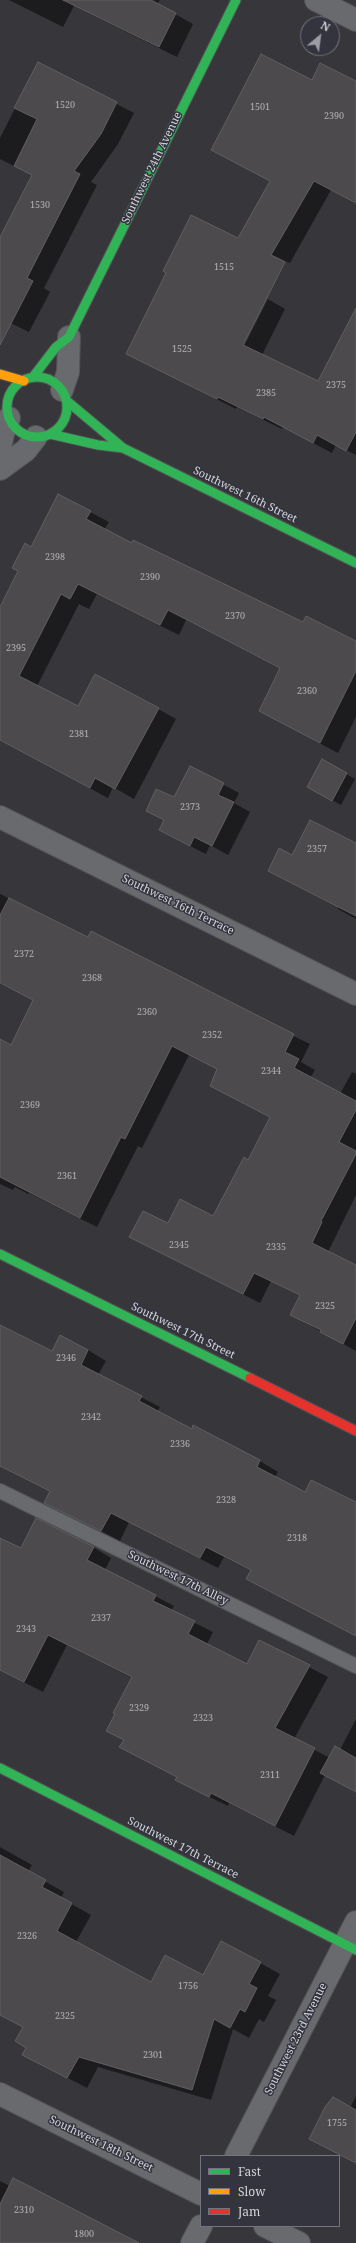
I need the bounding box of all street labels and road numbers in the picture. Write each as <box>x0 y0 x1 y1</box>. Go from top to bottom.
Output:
street label: Southwest 24th Avenue <box>119 110 185 226</box>
street label: Southwest 16th Street <box>191 464 299 526</box>
street label: Southwest 16th Terrace <box>120 872 236 938</box>
street label: Southwest 17th Street <box>129 1300 237 1362</box>
street label: Southwest 17th Alley <box>126 1548 230 1608</box>
street label: Southwest 17th Terrace <box>125 1814 241 1882</box>
street label: Southwest 23rd Avenue <box>262 1981 330 2097</box>
street label: Southwest 18th Street <box>47 2113 155 2175</box>

